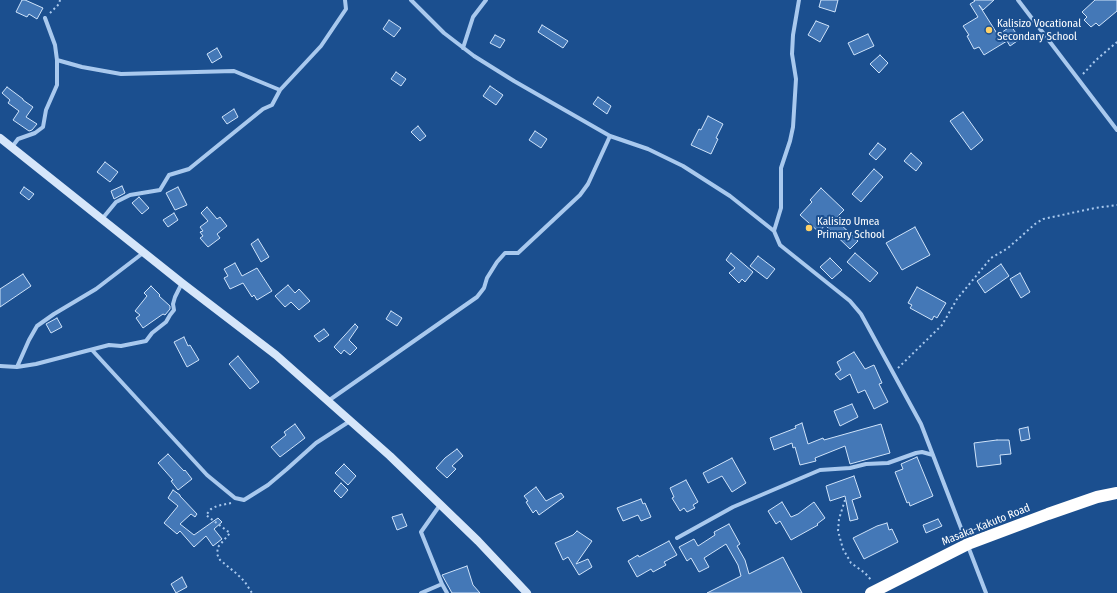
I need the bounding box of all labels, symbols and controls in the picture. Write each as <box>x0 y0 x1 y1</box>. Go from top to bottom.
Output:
place label: Kalisizo Vocational Secondary School <box>997 17 1081 43</box>
marker: Kalisizo Vocational Secondary School <box>984 25 994 35</box>
place label: Kalisizo Umea Primary School <box>817 215 885 241</box>
marker: Kalisizo Umea Primary School <box>804 223 814 233</box>
street label: Masaka-Kakuto Road <box>940 501 1032 549</box>

